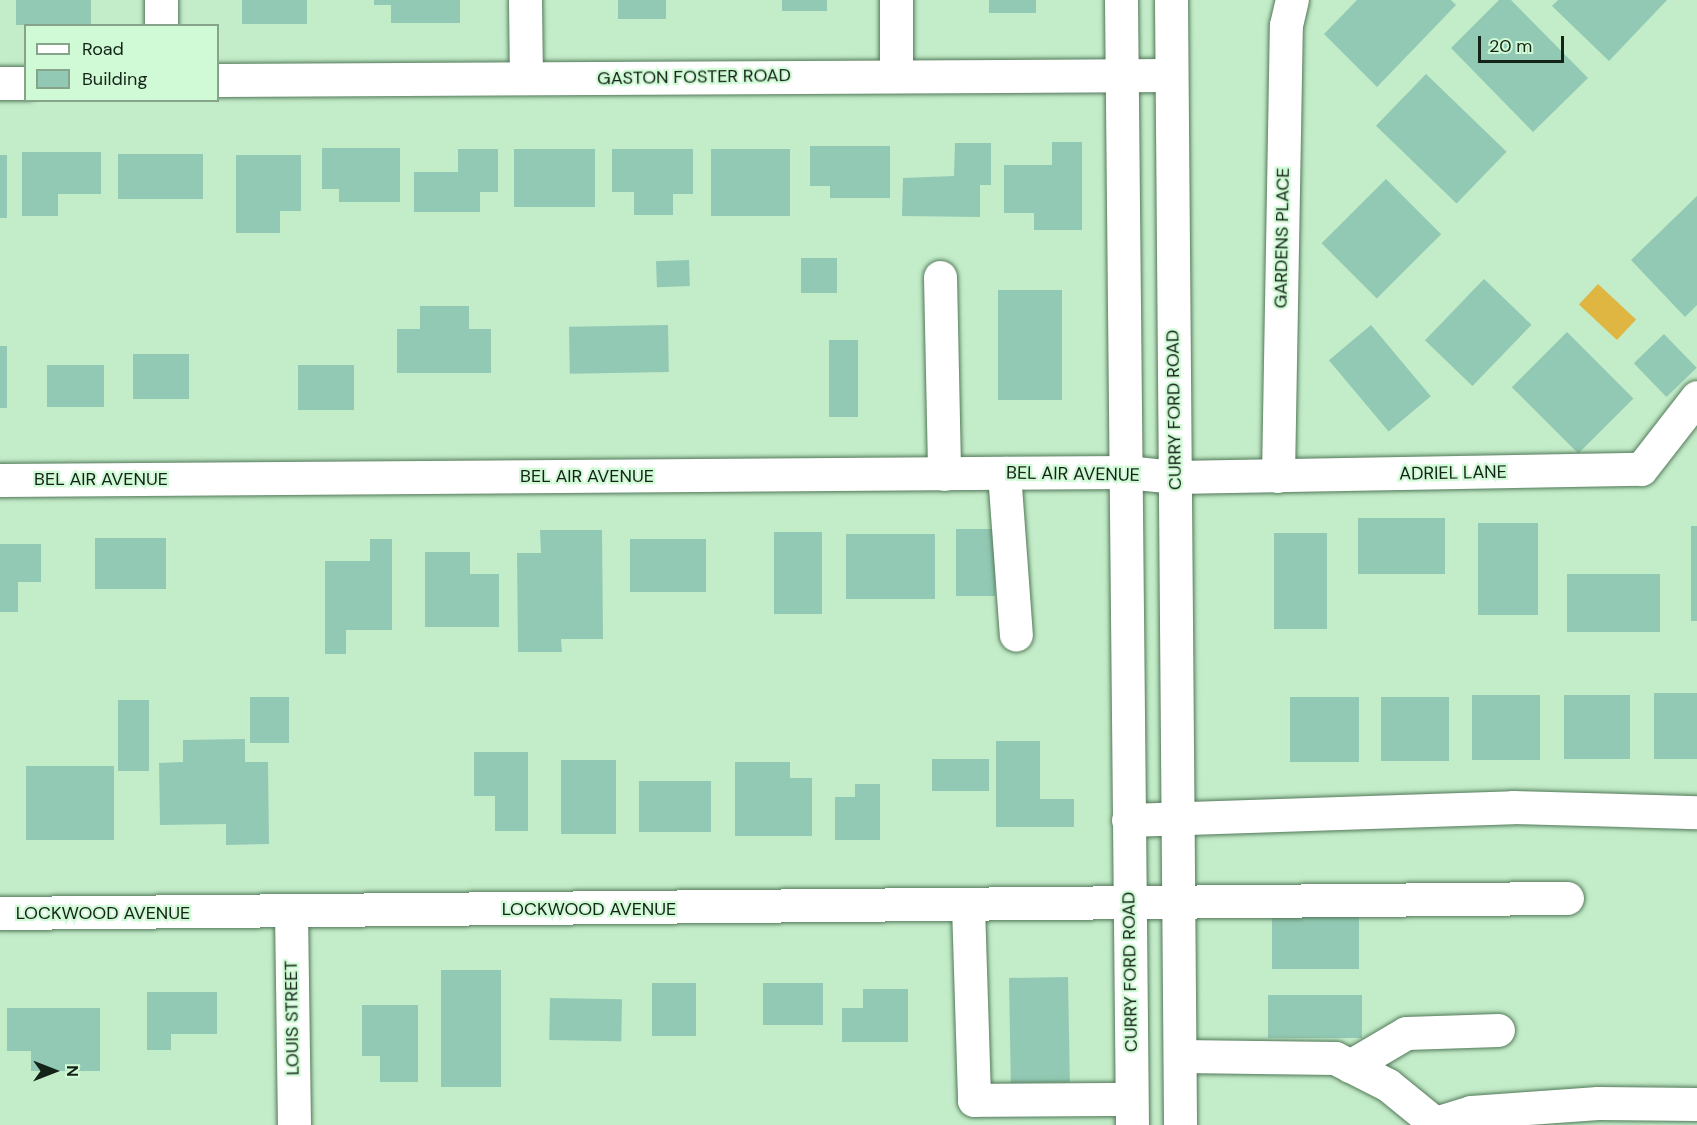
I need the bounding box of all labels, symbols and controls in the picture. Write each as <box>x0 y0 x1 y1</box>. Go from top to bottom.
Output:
legend <box>24 24 219 102</box>
scale bar <box>1481 24 1566 62</box>
text: 20 m <box>1489 34 1532 58</box>
text: Road <box>82 37 124 61</box>
street label: GASTON FOSTER ROAD <box>597 65 791 89</box>
text: Building <box>82 67 147 91</box>
street label: GARDENS PLACE <box>1270 167 1294 309</box>
street label: CURRY FORD ROAD <box>1162 330 1186 490</box>
street label: ADRIEL LANE <box>1399 461 1507 485</box>
street label: BEL AIR AVENUE <box>1006 462 1140 486</box>
street label: BEL AIR AVENUE <box>520 465 654 487</box>
street label: BEL AIR AVENUE <box>34 468 168 490</box>
street label: CURRY FORD ROAD <box>1118 892 1142 1052</box>
street label: LOCKWOOD AVENUE <box>502 898 676 920</box>
street label: LOCKWOOD AVENUE <box>16 902 190 924</box>
street label: LOUIS STREET <box>280 960 304 1076</box>
north arrow <box>24 1041 84 1101</box>
text: N <box>62 1065 83 1077</box>

